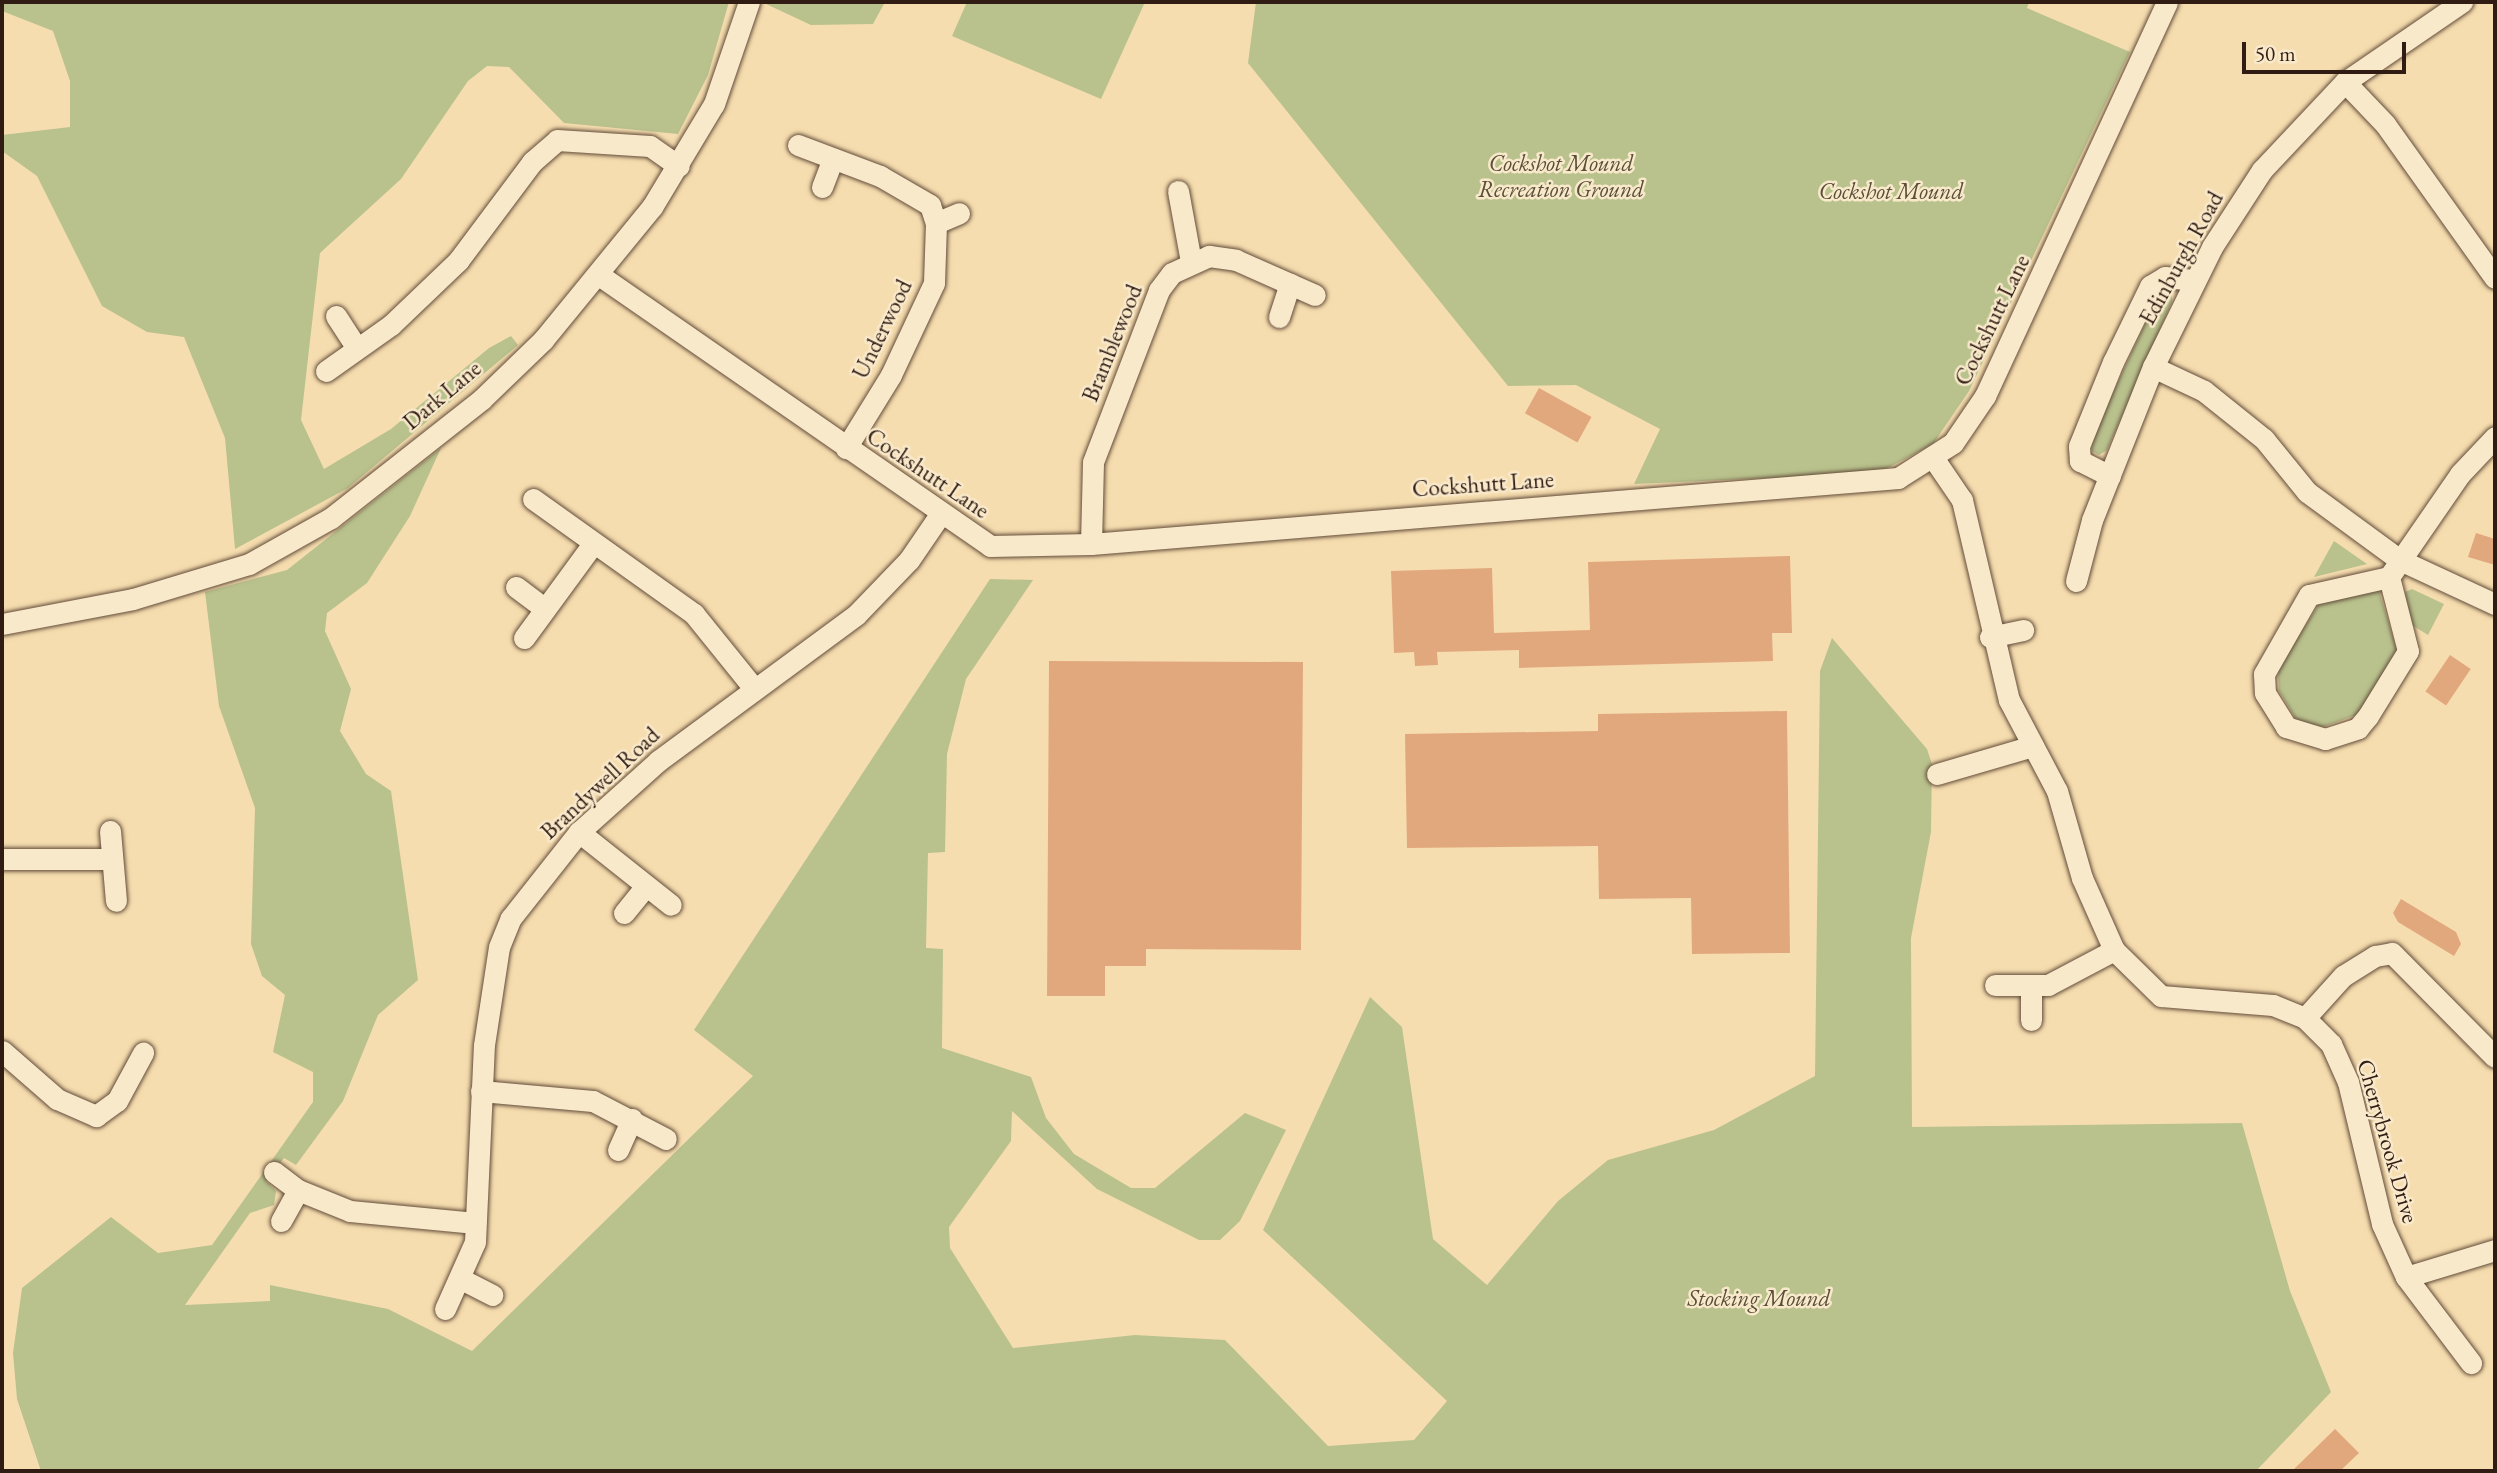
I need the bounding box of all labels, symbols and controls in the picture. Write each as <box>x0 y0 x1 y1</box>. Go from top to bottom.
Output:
scale bar <box>2245 28 2410 72</box>
text: 50 m <box>2255 40 2296 67</box>
park label: Cockshot Mound Recreation Ground <box>1478 149 1644 203</box>
park label: Cockshot Mound <box>1819 177 1963 205</box>
street label: Edinburgh Road <box>2133 187 2229 329</box>
street label: Cockshutt Lane <box>1948 250 2036 390</box>
street label: Underwood <box>846 275 918 383</box>
street label: Bramblewood <box>1076 280 1148 406</box>
street label: Dark Lane <box>397 354 487 436</box>
street label: Cockshutt Lane <box>861 422 995 524</box>
street label: Cockshutt Lane <box>1411 465 1555 503</box>
street label: Brandywell Road <box>535 721 665 845</box>
street label: Cherrybrook Drive <box>2351 1056 2425 1226</box>
park label: Stocking Mound <box>1688 1284 1830 1312</box>

